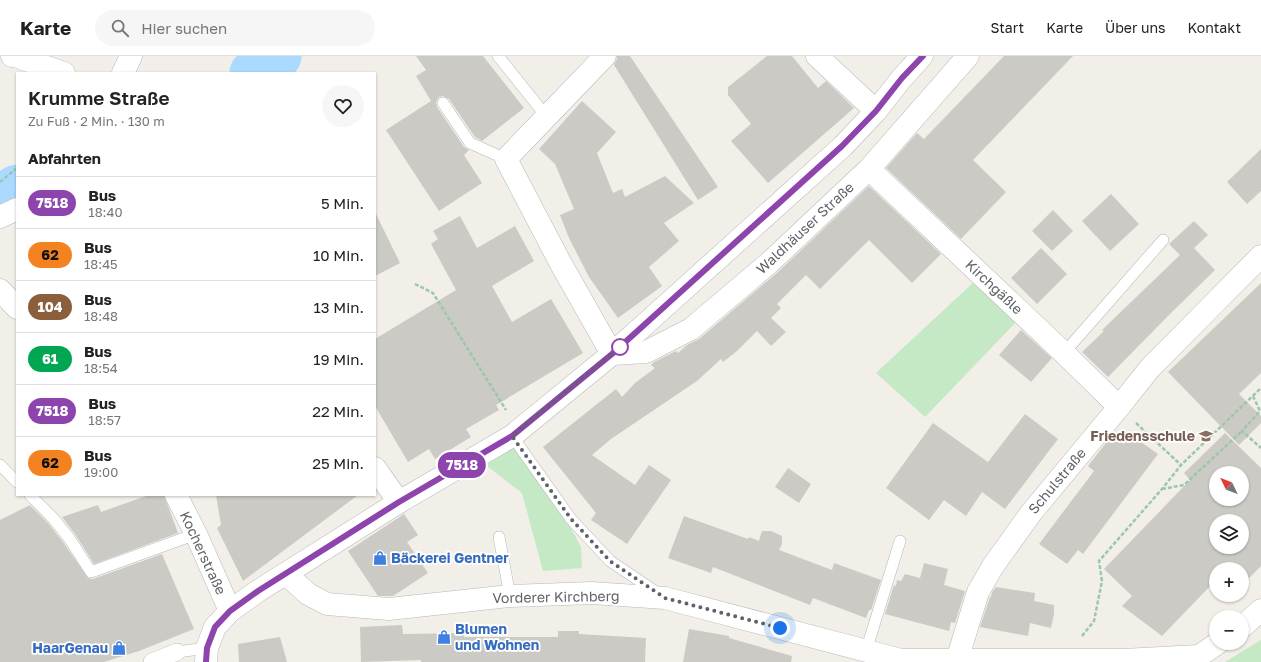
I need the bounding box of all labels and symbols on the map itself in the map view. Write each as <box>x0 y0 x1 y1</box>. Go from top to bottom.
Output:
street label: Waldhäuser Straße <box>752 178 857 277</box>
street label: Kirchgäßle <box>962 256 1026 317</box>
unlabelled marker <box>611 338 629 356</box>
place label: Friedensschule <box>1090 427 1195 444</box>
school or university icon: Friedensschule <box>1198 428 1214 444</box>
street label: Schulstraße <box>1024 444 1089 517</box>
line badge: 7518 <box>434 452 490 478</box>
north arrow <box>1209 466 1249 506</box>
street label: Kocherstraße <box>177 508 230 597</box>
place label: Bäckerei Gentner <box>391 549 509 566</box>
shop icon: Bäckerei Gentner <box>372 550 388 566</box>
street label: Vorderer Kirchberg <box>492 587 620 606</box>
your location <box>770 618 790 638</box>
place label: Blumen und Wohnen <box>455 620 539 653</box>
shop icon: Blumen und Wohnen <box>436 629 452 645</box>
place label: HaarGenau <box>32 639 108 656</box>
shop icon: HaarGenau <box>111 640 127 656</box>

